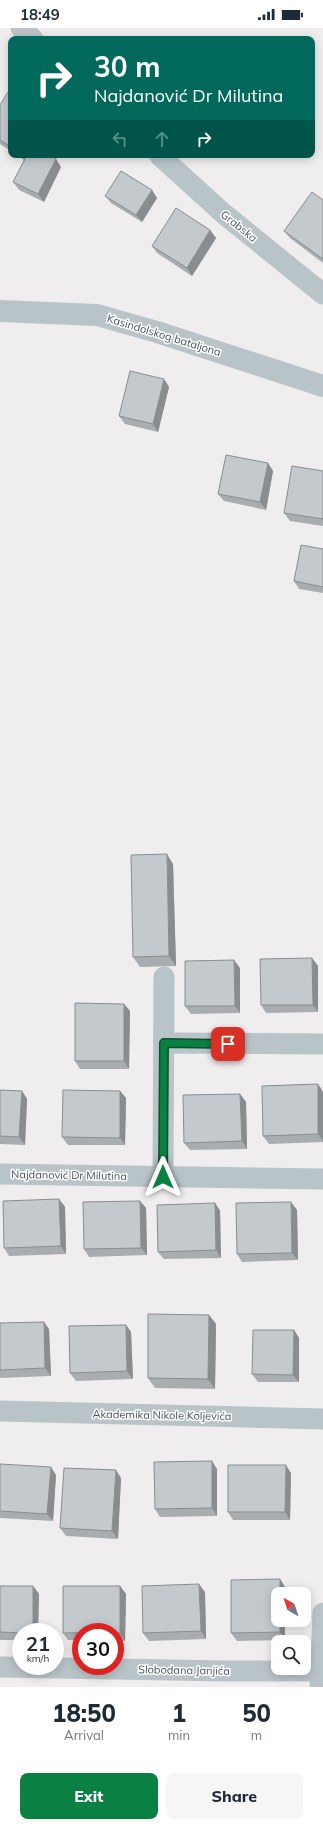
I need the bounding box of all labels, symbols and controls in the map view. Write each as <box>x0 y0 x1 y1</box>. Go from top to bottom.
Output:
text: 18:49 <box>20 5 60 24</box>
text: 30 m <box>94 49 160 84</box>
icon: right <box>28 52 80 104</box>
text: Najdanović Dr Milutina <box>94 84 283 107</box>
icon: left <box>109 128 131 150</box>
icon: ahead <box>151 128 173 150</box>
icon: right <box>193 128 215 150</box>
street label: Grabska <box>218 207 260 245</box>
street label: Kasindolskog bataljona <box>105 311 223 359</box>
pin <box>211 1027 245 1061</box>
icon: arrive <box>217 1033 239 1055</box>
position arrow <box>142 1156 184 1198</box>
street label: Najdanović Dr Milutina <box>11 1167 127 1183</box>
street label: Akademika Nikole Koljevića <box>92 1407 232 1423</box>
north arrow <box>271 1587 311 1627</box>
map controls <box>271 1587 311 1675</box>
speed limit sign: 30 <box>72 1623 124 1675</box>
text: 21 <box>26 1631 50 1656</box>
button: search <box>271 1635 311 1675</box>
text: km/h <box>27 1652 49 1665</box>
street label: Slobodana Janjića <box>138 1662 230 1678</box>
text: 18:50 <box>52 1698 116 1728</box>
text: 1 <box>172 1698 186 1728</box>
text: 50 <box>242 1698 271 1728</box>
text: Arrival <box>64 1727 104 1743</box>
text: min <box>168 1727 190 1743</box>
text: m <box>251 1727 262 1743</box>
button: Exit <box>20 1773 158 1819</box>
button: Share <box>166 1773 303 1819</box>

